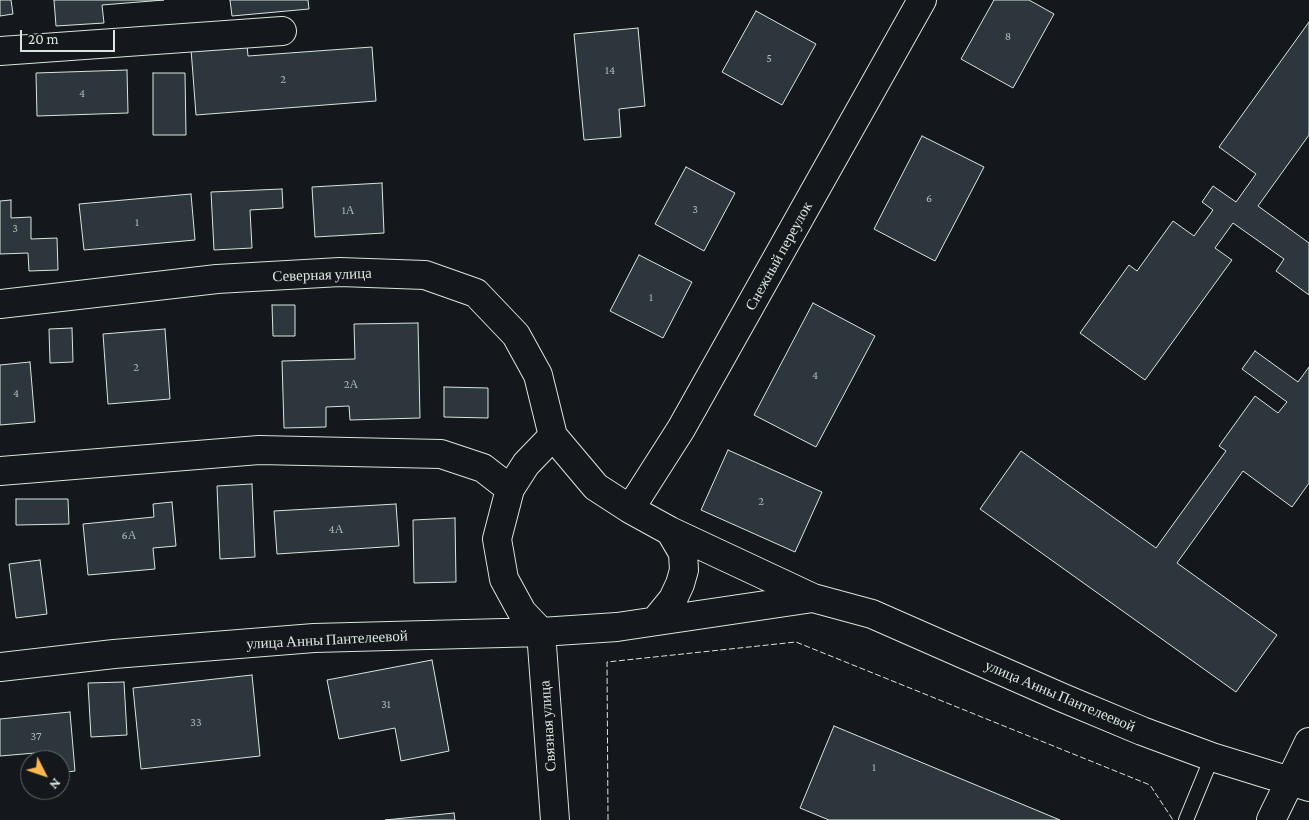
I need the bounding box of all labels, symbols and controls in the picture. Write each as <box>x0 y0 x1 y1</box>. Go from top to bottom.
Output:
scale bar <box>22 20 118 52</box>
house number: 8 <box>1005 29 1011 43</box>
text: 20 m <box>28 31 59 47</box>
house number: 5 <box>766 51 772 65</box>
house number: 14 <box>605 63 615 77</box>
house number: 2 <box>280 72 286 86</box>
house number: 4 <box>79 86 85 100</box>
house number: 6 <box>926 191 932 205</box>
street label: Снежный переулок <box>742 198 816 314</box>
house number: 3 <box>692 202 698 216</box>
house number: 1А <box>342 203 354 217</box>
house number: 1 <box>135 215 139 229</box>
house number: 3 <box>12 221 18 235</box>
street label: Северная улица <box>272 264 372 286</box>
house number: 1 <box>649 290 653 304</box>
house number: 2 <box>133 360 139 374</box>
house number: 4 <box>812 368 818 382</box>
house number: 2А <box>344 377 358 391</box>
house number: 4 <box>13 386 19 400</box>
house number: 2 <box>758 494 764 508</box>
house number: 4А <box>329 522 343 536</box>
house number: 6А <box>122 528 136 542</box>
street label: улица Анны Пантелеевой <box>246 627 408 653</box>
street label: улица Анны Пантелеевой <box>982 656 1138 736</box>
street label: Связная улица <box>536 680 560 772</box>
house number: 31 <box>381 697 391 711</box>
house number: 33 <box>190 715 202 729</box>
house number: 37 <box>30 729 42 743</box>
north arrow <box>20 750 70 800</box>
house number: 1 <box>872 760 876 774</box>
text: N <box>46 775 65 793</box>

